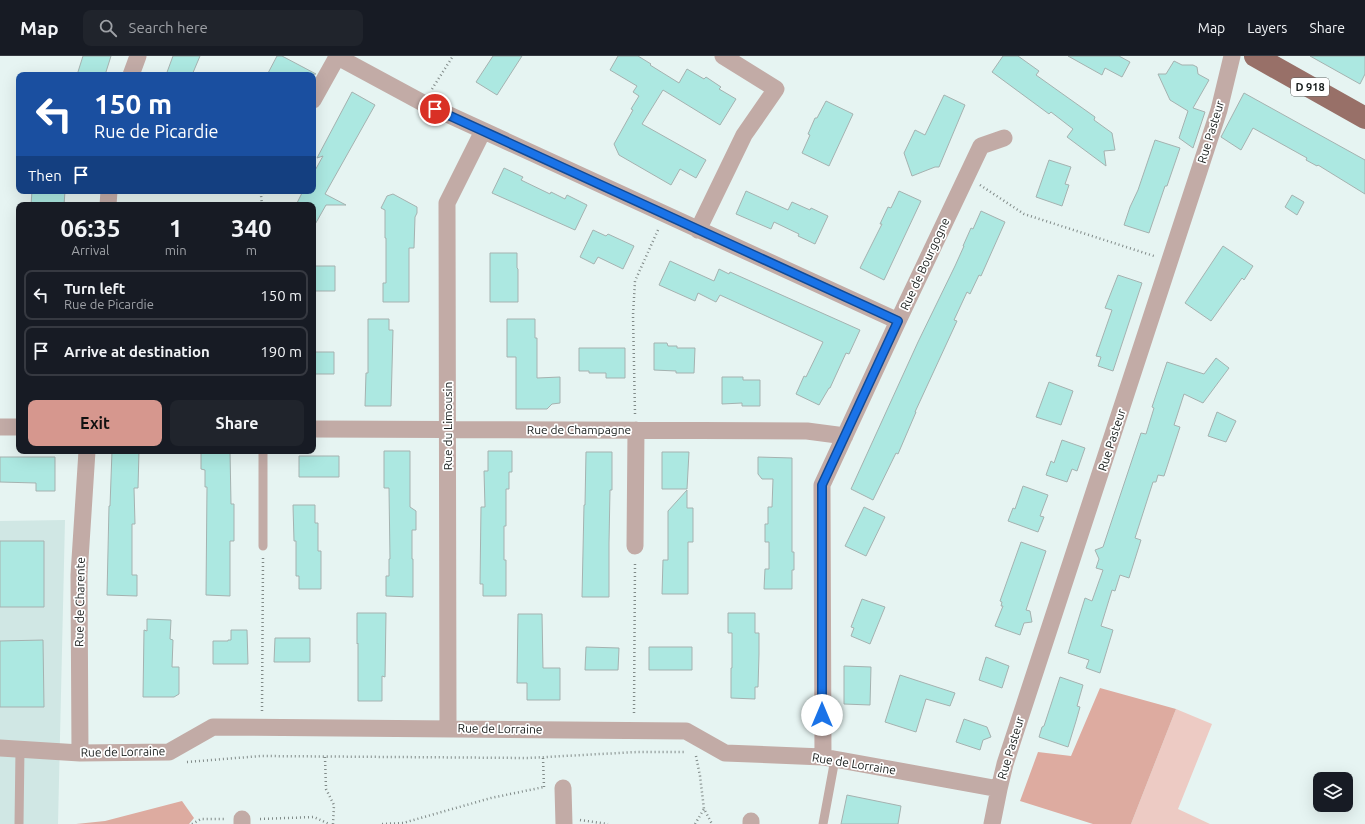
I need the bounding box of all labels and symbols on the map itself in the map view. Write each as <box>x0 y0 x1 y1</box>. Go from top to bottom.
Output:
road number: D 918 <box>1291 78 1329 96</box>
pin <box>418 92 452 126</box>
street label: Rue Pasteur <box>1195 99 1226 165</box>
street label: Rue de Bourgogne <box>897 216 952 312</box>
street label: Rue du Limousin <box>441 382 454 470</box>
street label: Rue Pasteur <box>1095 407 1128 473</box>
street label: Rue de Champagne <box>527 423 631 436</box>
street label: Rue de Charente <box>72 557 87 647</box>
position arrow <box>801 694 843 736</box>
street label: Rue Pasteur <box>995 715 1026 781</box>
street label: Rue de Lorraine <box>457 721 543 736</box>
street label: Rue de Lorraine <box>80 744 166 759</box>
street label: Rue de Lorraine <box>811 750 897 777</box>

